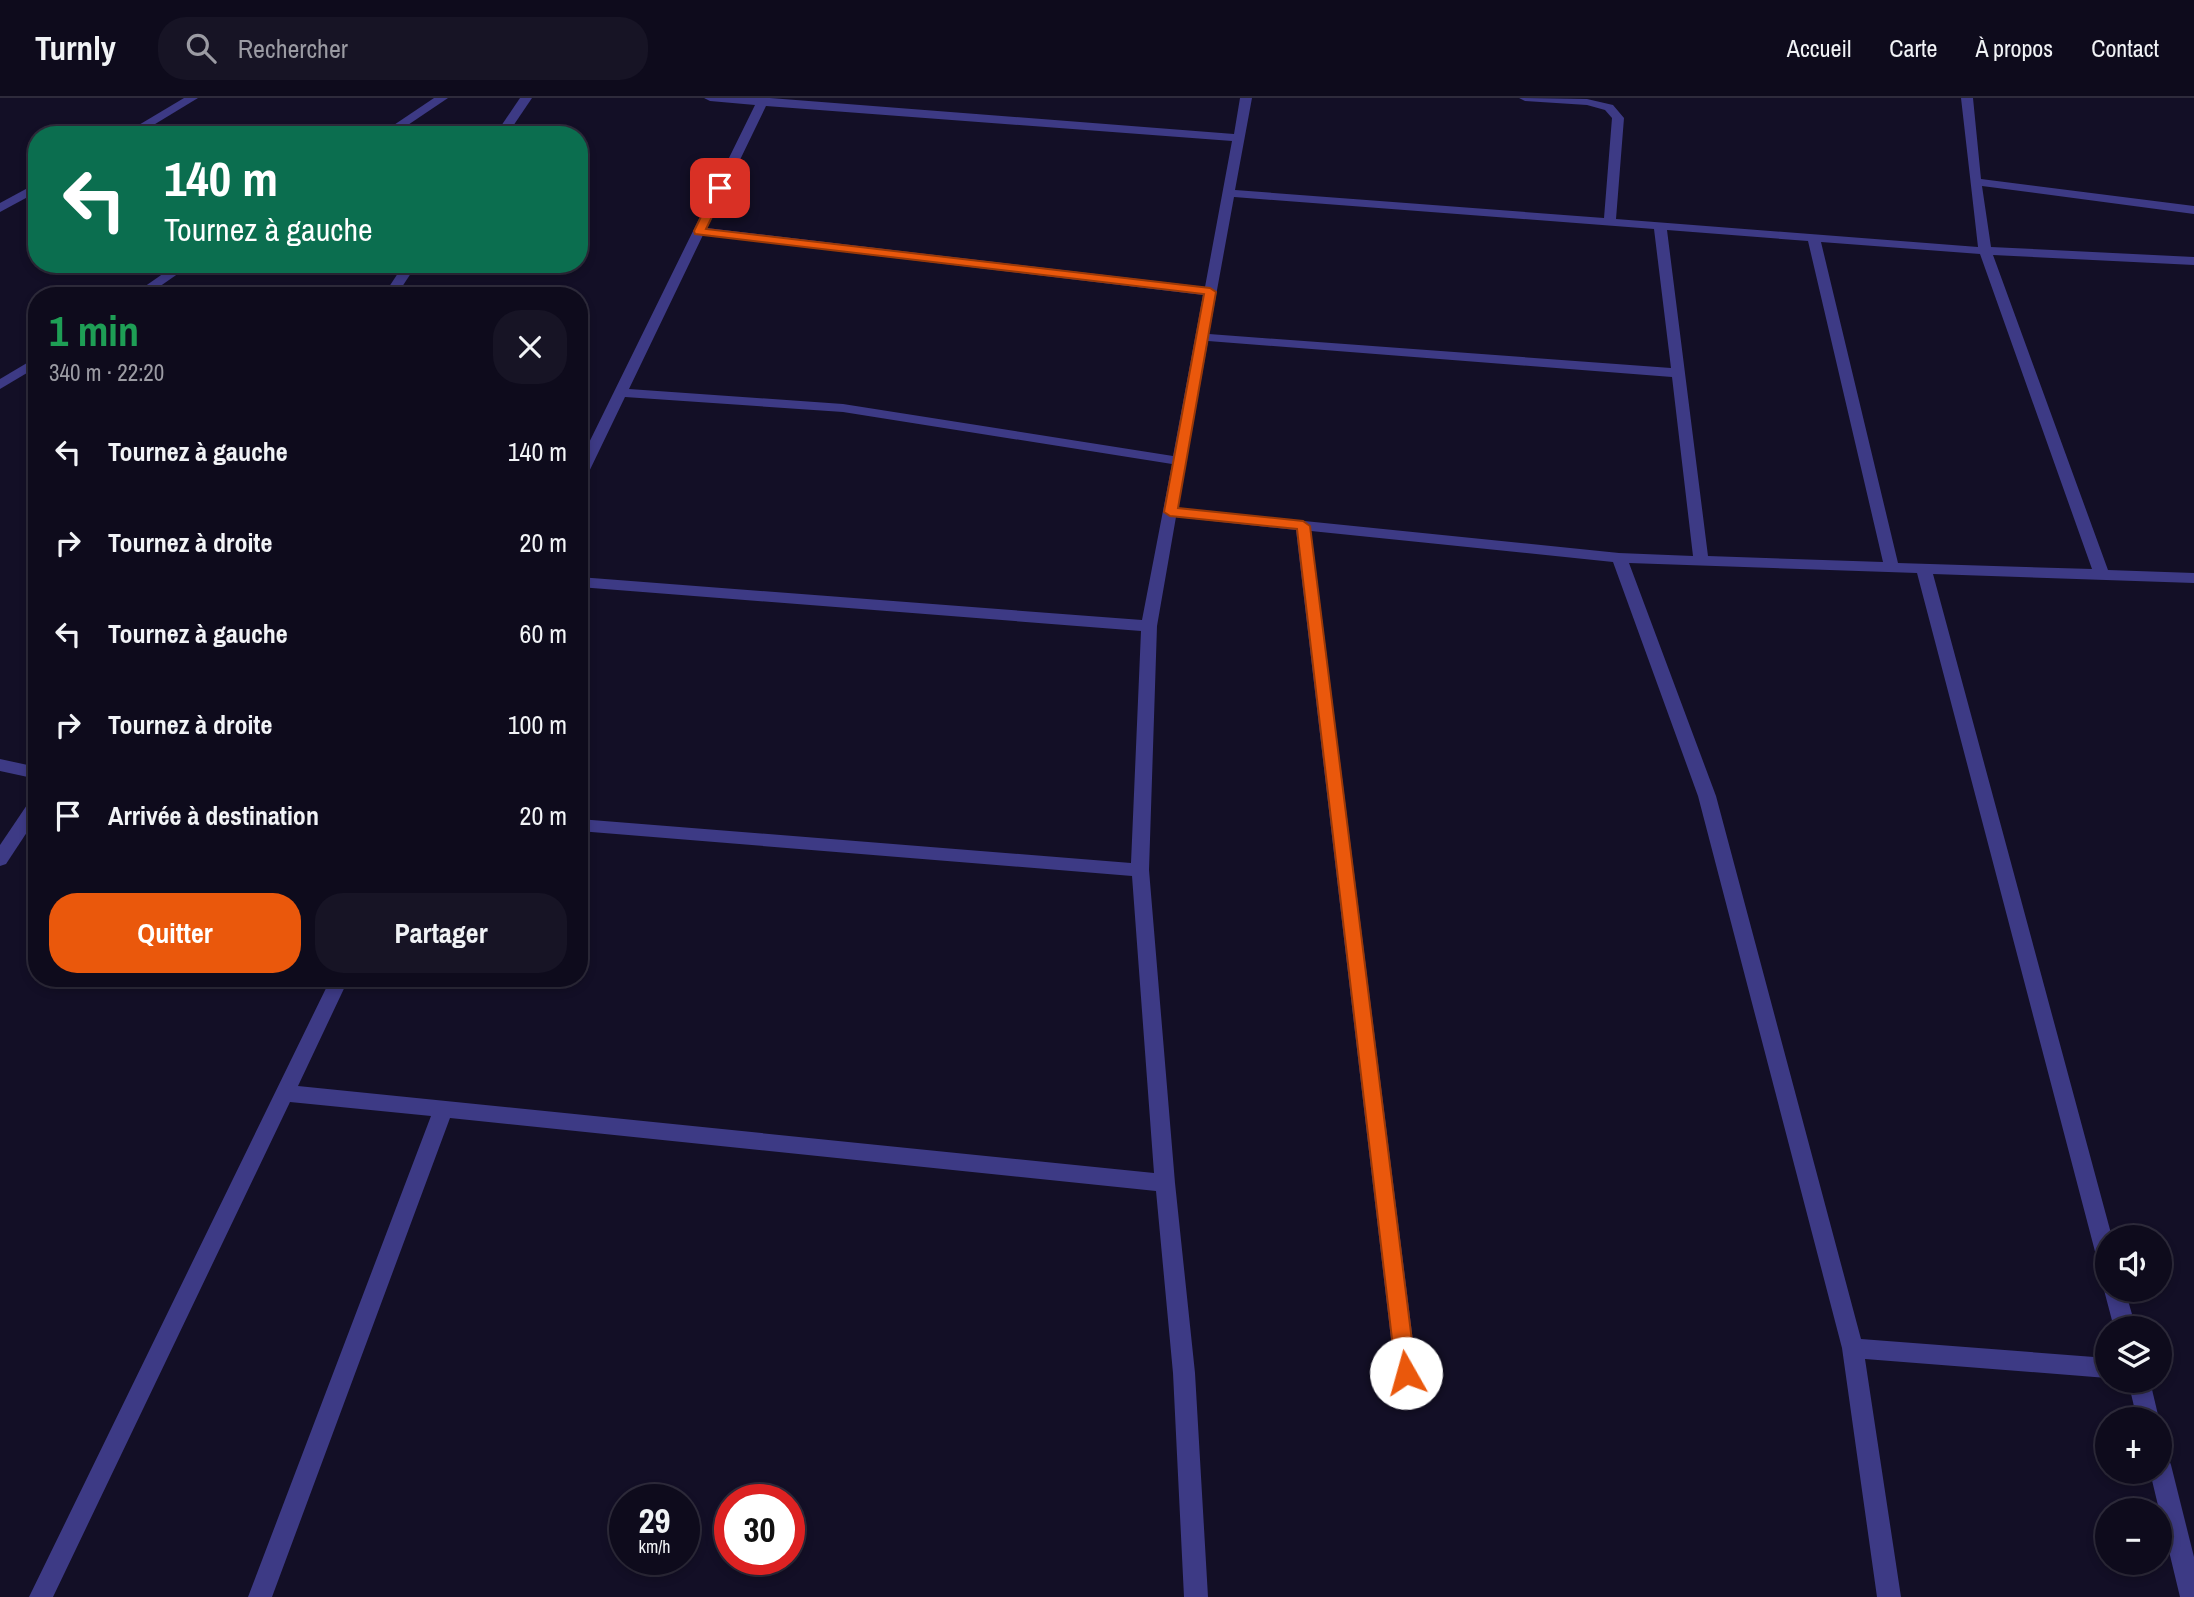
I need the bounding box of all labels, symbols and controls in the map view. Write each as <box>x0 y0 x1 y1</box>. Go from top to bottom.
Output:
search box <box>158 17 648 80</box>
text: Turnly <box>35 26 116 70</box>
icon: search <box>182 29 220 67</box>
text: Rechercher <box>238 31 348 66</box>
text: Accueil <box>1787 32 1851 64</box>
text: Carte <box>1889 32 1937 64</box>
text: À propos <box>1975 32 2053 64</box>
text: Contact <box>2091 32 2159 64</box>
text: 140 m <box>164 145 278 211</box>
icon: left <box>49 154 140 245</box>
pin <box>690 158 750 218</box>
icon: arrive <box>701 169 739 207</box>
text: Tournez à gauche <box>164 208 373 251</box>
text: 1 min <box>49 303 139 359</box>
button: close <box>493 310 567 384</box>
text: 340 m · 22:20 <box>49 357 164 388</box>
icon: left <box>49 433 87 471</box>
text: Tournez à gauche <box>108 434 288 469</box>
text: 140 m <box>508 434 567 469</box>
icon: right <box>49 524 87 562</box>
text: Tournez à droite <box>108 525 272 560</box>
text: 20 m <box>520 525 567 560</box>
icon: left <box>49 615 87 653</box>
text: Tournez à gauche <box>108 616 288 651</box>
text: 60 m <box>520 616 567 651</box>
icon: right <box>49 706 87 744</box>
text: Tournez à droite <box>108 707 272 742</box>
text: 100 m <box>508 707 567 742</box>
icon: arrive <box>49 797 87 835</box>
text: Arrivée à destination <box>108 798 319 833</box>
text: 20 m <box>520 798 567 833</box>
button: Quitter <box>49 893 301 973</box>
button: Partager <box>315 893 567 973</box>
map controls <box>2095 1225 2172 1575</box>
button: sound <box>2095 1225 2172 1302</box>
button: layers <box>2095 1316 2172 1393</box>
position arrow <box>1369 1336 1443 1410</box>
button: + <box>2095 1407 2172 1484</box>
speed limit sign: 30 <box>714 1484 805 1575</box>
text: 29 <box>639 1497 670 1544</box>
button: − <box>2095 1498 2172 1575</box>
text: km/h <box>639 1534 671 1559</box>

